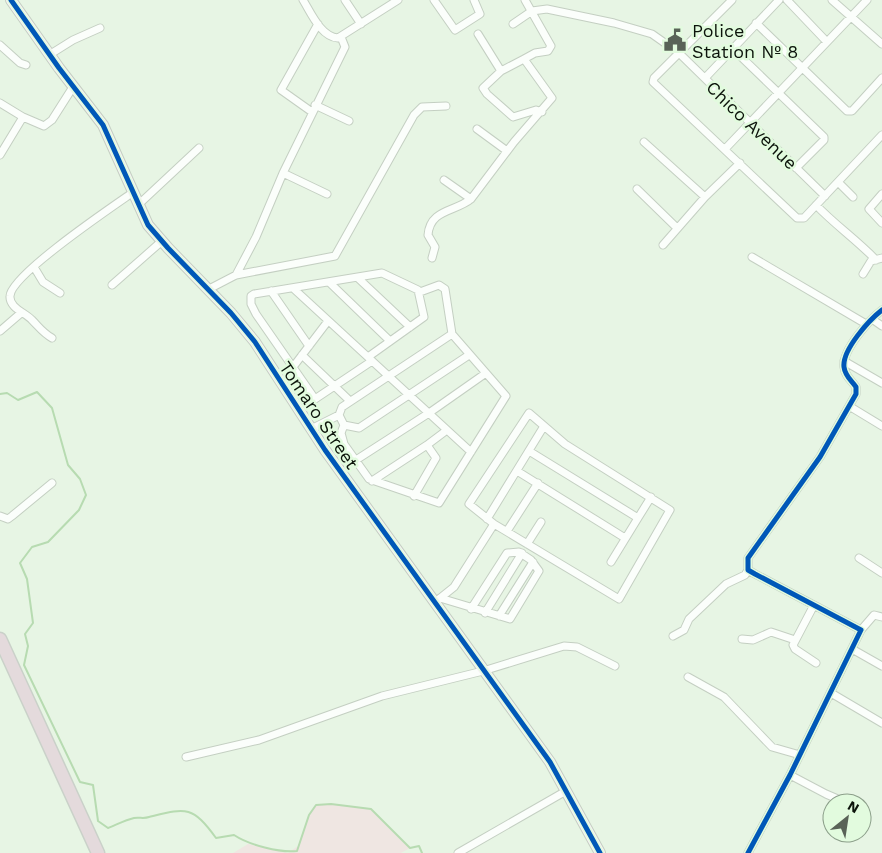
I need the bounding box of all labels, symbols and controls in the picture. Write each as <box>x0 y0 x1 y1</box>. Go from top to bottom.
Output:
place label: Police Station № 8 <box>692 20 798 62</box>
public building icon: Police Station № 8 <box>662 27 688 53</box>
street label: Chico Avenue <box>702 76 802 174</box>
street label: Tomaro Street <box>275 357 363 473</box>
north arrow <box>822 793 872 843</box>
text: N <box>845 797 862 816</box>

